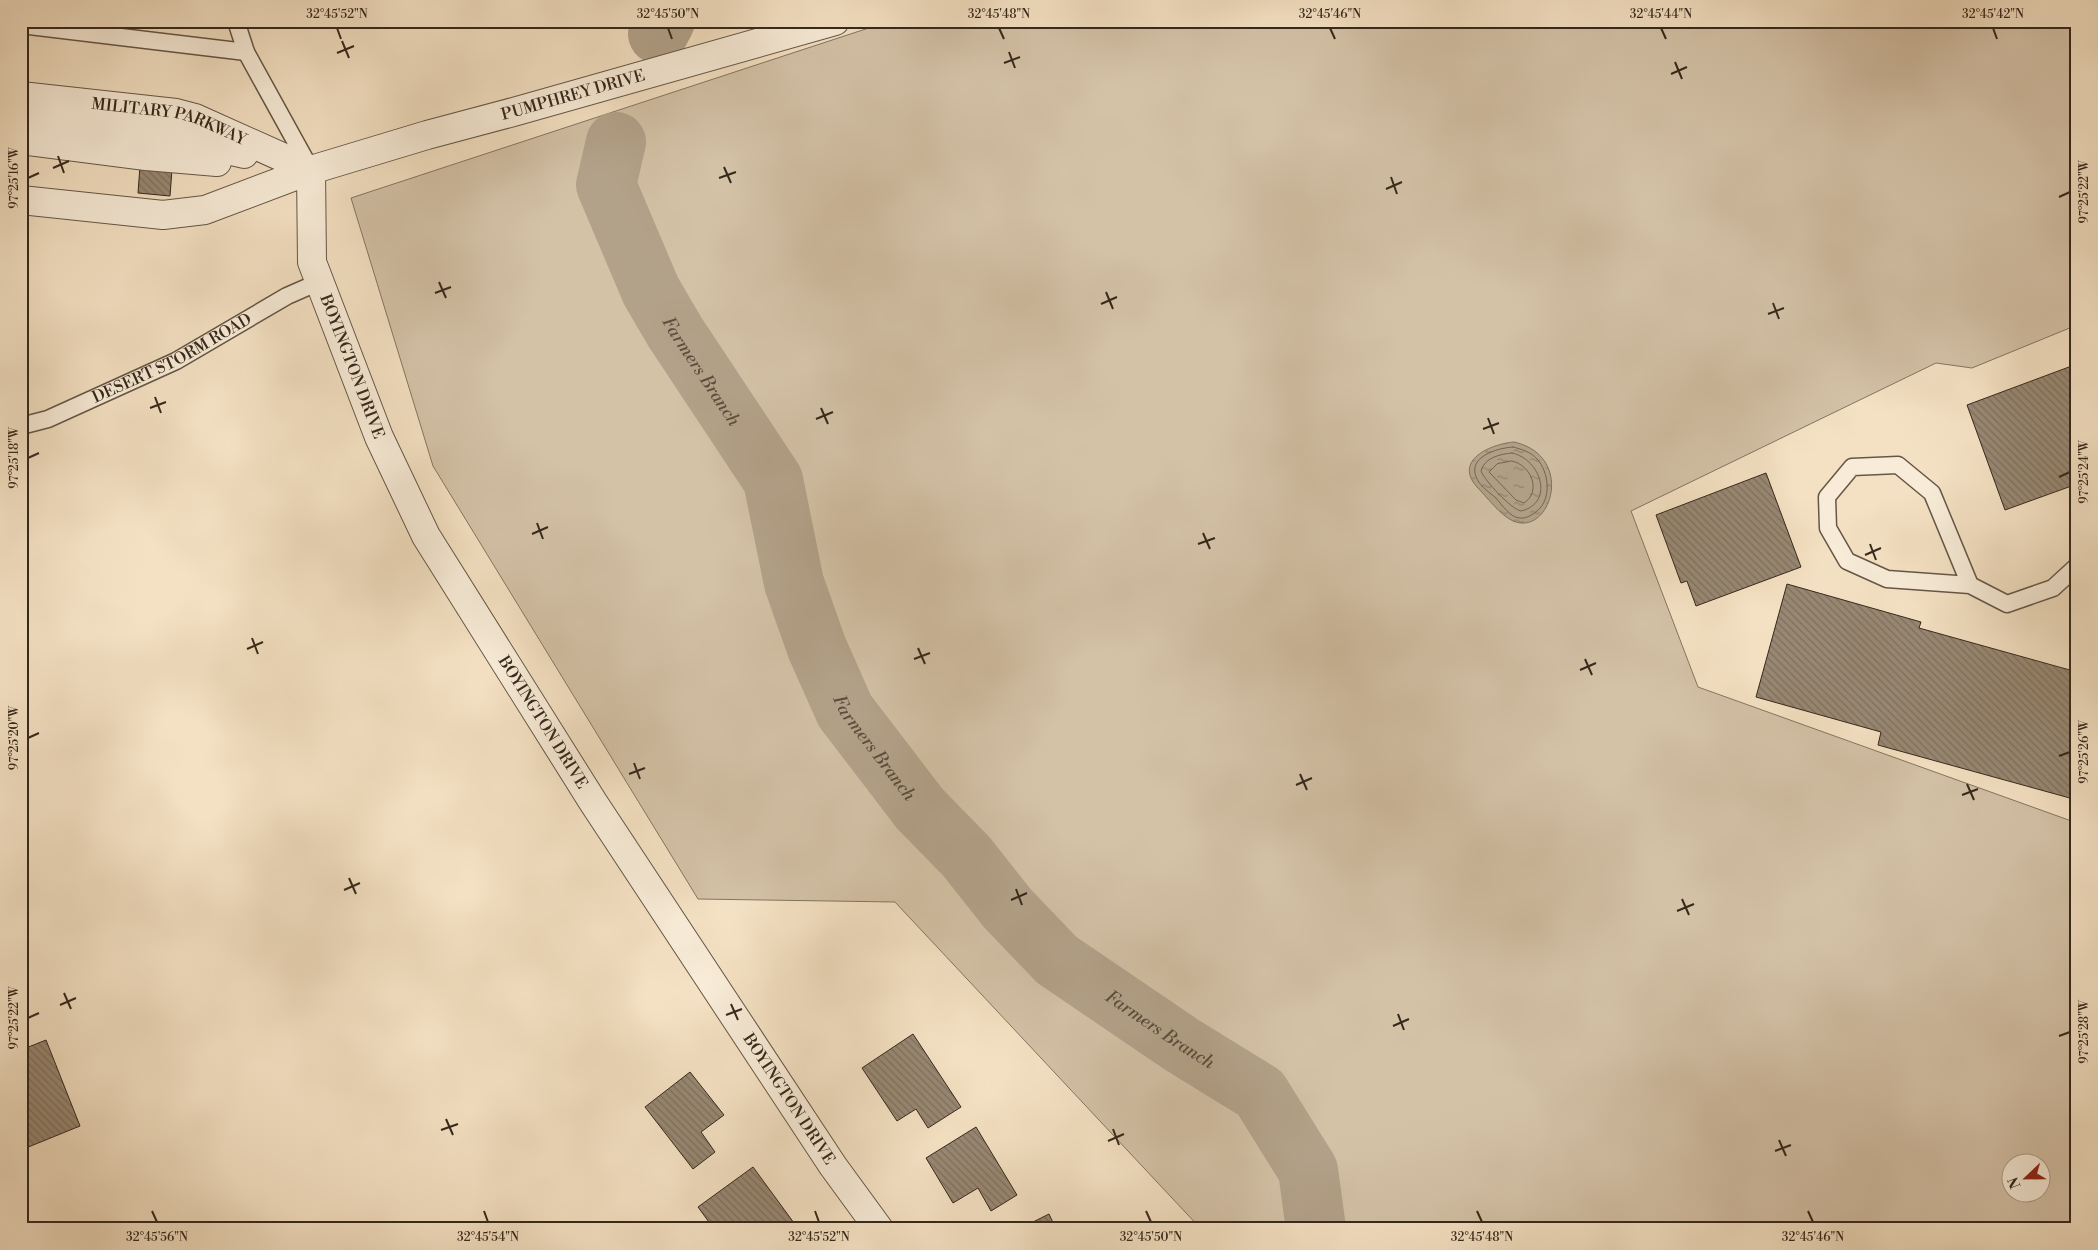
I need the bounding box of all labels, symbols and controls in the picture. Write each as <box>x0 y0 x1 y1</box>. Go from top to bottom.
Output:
text: 32°45'52"N <box>306 7 368 22</box>
text: 32°45'50"N <box>637 7 699 22</box>
text: 32°45'48"N <box>968 7 1030 22</box>
text: 32°45'46"N <box>1299 7 1361 22</box>
text: 32°45'44"N <box>1630 7 1692 22</box>
text: 32°45'42"N <box>1962 7 2024 22</box>
street label: PUMPHREY DRIVE <box>499 65 647 125</box>
street label: MILITARY PARKWAY <box>91 94 251 150</box>
text: 97°25'16"W <box>7 146 22 209</box>
text: 97°25'22"W <box>2077 159 2092 224</box>
street label: BOYINGTON DRIVE <box>315 291 389 442</box>
street label: DESERT STORM ROAD <box>89 309 255 408</box>
water label: Farmers Branch <box>657 312 746 431</box>
text: 97°25'18"W <box>7 426 22 489</box>
text: 97°25'24"W <box>2077 439 2092 504</box>
street label: BOYINGTON DRIVE <box>493 651 592 792</box>
water label: Farmers Branch <box>828 691 922 806</box>
text: 97°25'20"W <box>7 705 22 770</box>
text: 97°25'26"W <box>2077 719 2092 784</box>
text: 97°25'22"W <box>7 985 22 1050</box>
water label: Farmers Branch <box>1101 985 1220 1074</box>
text: 97°25'28"W <box>2077 999 2092 1064</box>
street label: BOYINGTON DRIVE <box>738 1029 839 1169</box>
north arrow <box>2000 1152 2050 1202</box>
text: N <box>2004 1174 2025 1191</box>
text: 32°45'56"N <box>126 1230 188 1245</box>
text: 32°45'54"N <box>457 1230 519 1245</box>
text: 32°45'52"N <box>788 1230 850 1245</box>
text: 32°45'50"N <box>1120 1230 1182 1245</box>
text: 32°45'48"N <box>1451 1230 1513 1245</box>
text: 32°45'46"N <box>1782 1230 1844 1245</box>

